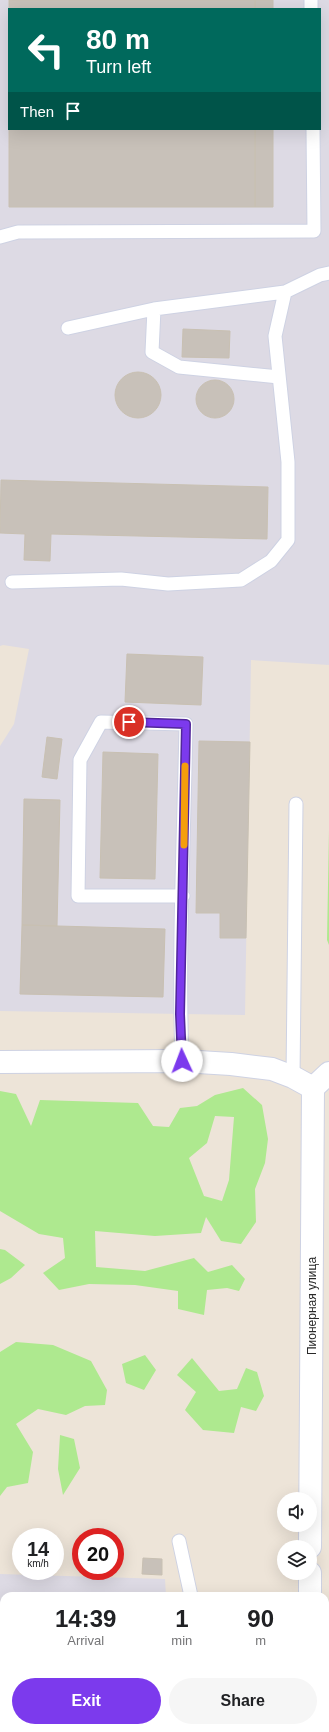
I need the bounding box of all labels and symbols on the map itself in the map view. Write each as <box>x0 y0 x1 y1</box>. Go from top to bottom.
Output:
pin <box>112 705 146 739</box>
position arrow <box>161 1040 203 1082</box>
street label: Пионерная улица <box>305 1257 319 1355</box>
speed limit sign: 20 <box>72 1528 124 1580</box>

